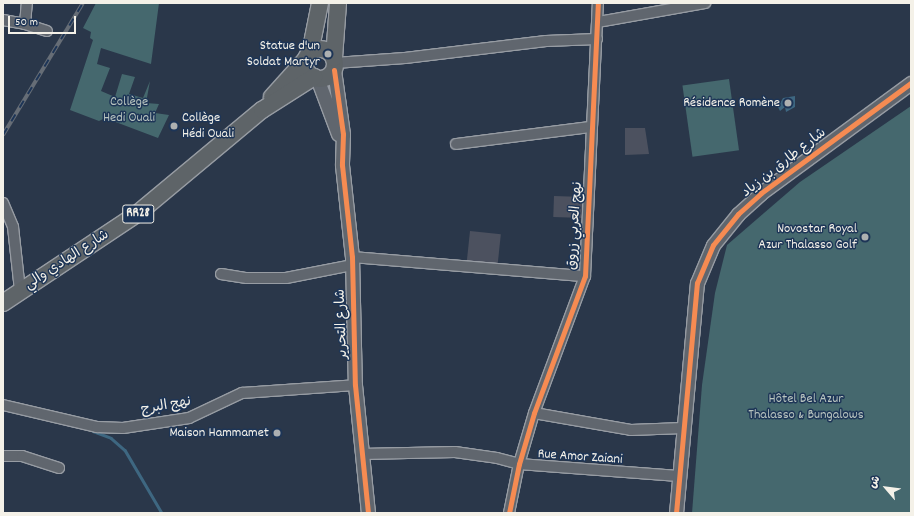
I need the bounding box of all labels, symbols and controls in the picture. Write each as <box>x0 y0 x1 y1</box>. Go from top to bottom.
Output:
scale bar <box>10 8 78 34</box>
text: 50 m <box>15 14 38 31</box>
place label: Statue d'un Soldat Martyr <box>247 38 320 70</box>
marker: Statue d'un Soldat Martyr <box>323 49 333 59</box>
park label: Collège Hedi Ouali <box>103 94 155 126</box>
place label: Résidence Romène <box>683 95 780 111</box>
marker: Résidence Romène <box>783 98 793 108</box>
place label: Collège Hédi Ouali <box>182 110 234 142</box>
marker: Collège Hédi Ouali <box>169 121 179 131</box>
street label: شارع طارق بن زياد <box>738 125 830 201</box>
street label: نهج العربي زروق <box>564 181 586 271</box>
road number: RR28 <box>122 203 154 225</box>
place label: Novostar Royal Azur Thalasso Golf <box>758 221 857 254</box>
street label: شارع الهادي والي <box>22 226 112 294</box>
marker: Novostar Royal Azur Thalasso Golf <box>860 232 870 242</box>
street label: شارع التحرير <box>332 289 352 359</box>
park label: Hôtel Bel Azur Thalasso & Bungalows <box>748 391 864 424</box>
street label: نهج البرج <box>140 393 192 419</box>
place label: Maison Hammamet <box>169 425 269 441</box>
marker: Maison Hammamet <box>272 428 282 438</box>
street label: Rue Amor Zaiani <box>537 446 623 468</box>
north arrow <box>866 468 906 508</box>
text: ش <box>865 473 885 491</box>

